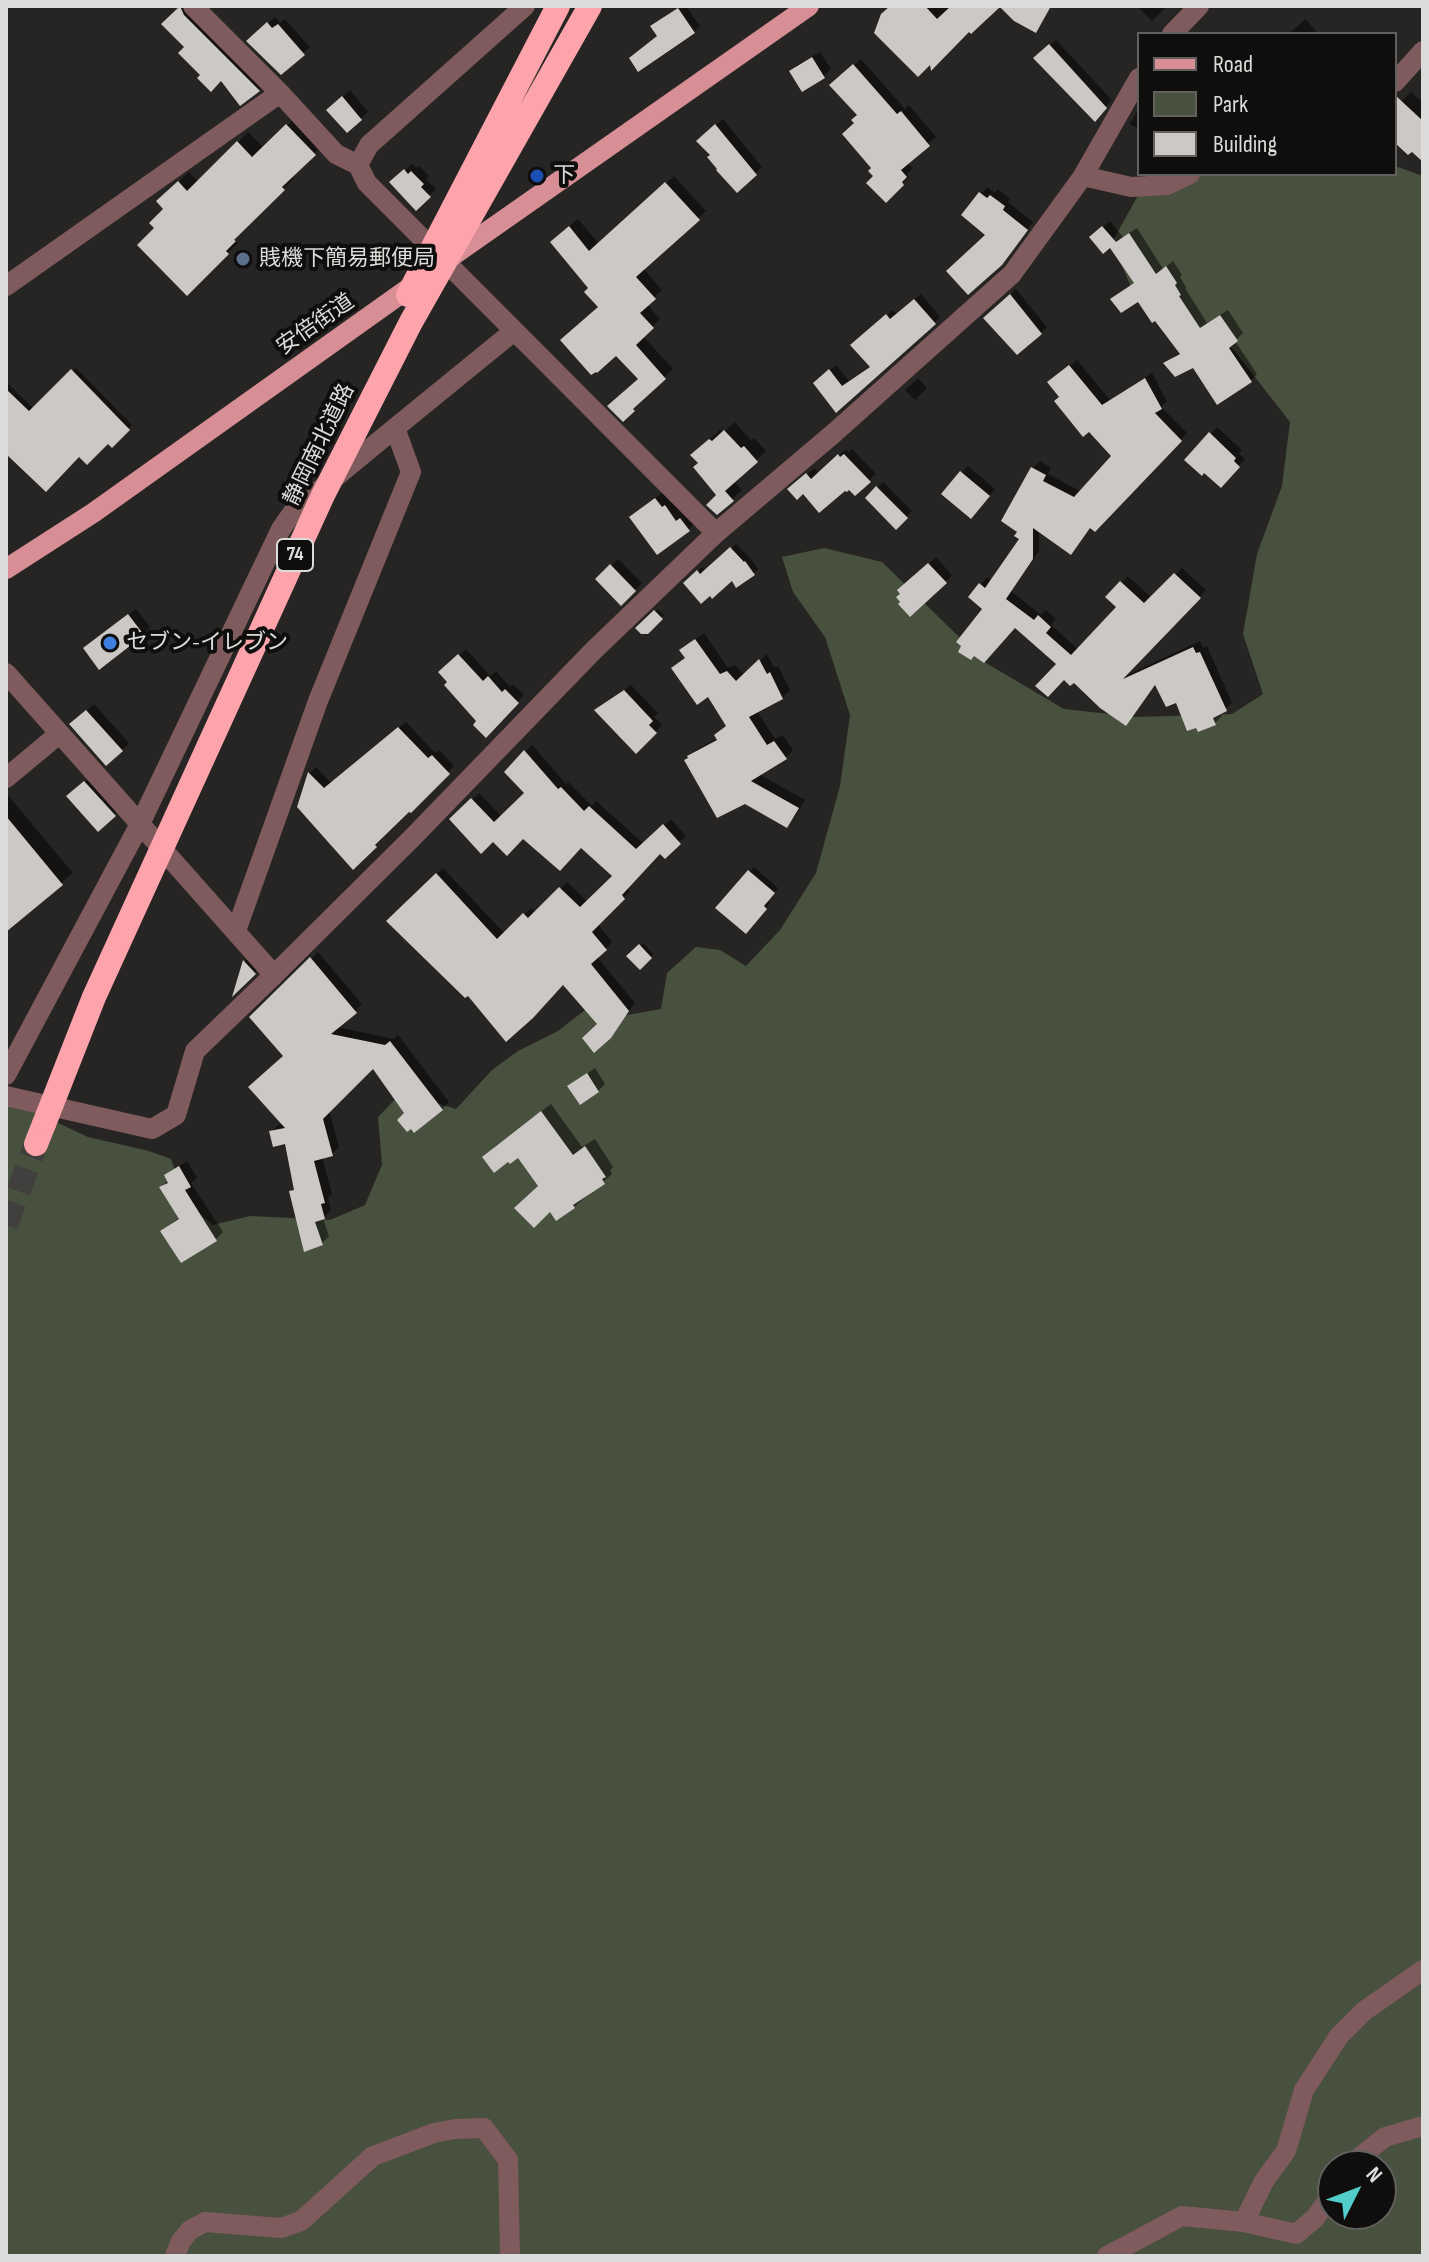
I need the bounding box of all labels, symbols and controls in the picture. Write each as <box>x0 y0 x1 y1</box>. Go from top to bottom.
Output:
legend <box>1137 32 1397 176</box>
text: Road <box>1213 50 1253 79</box>
text: Park <box>1213 90 1248 119</box>
text: Building <box>1213 130 1277 159</box>
place label: 下 <box>553 163 575 189</box>
marker: 下 <box>528 167 546 185</box>
place label: 賎機下簡易郵便局 <box>259 246 435 272</box>
marker: 賎機下簡易郵便局 <box>234 250 252 268</box>
street label: 安倍街道 <box>272 289 360 361</box>
street label: 静岡南北道路 <box>279 380 361 510</box>
road number: 74 <box>277 539 313 571</box>
place label: セブン-イレブン <box>126 630 288 656</box>
marker: セブン-イレブン <box>101 634 119 652</box>
north arrow <box>1317 2150 1397 2230</box>
text: N <box>1360 2162 1388 2188</box>

